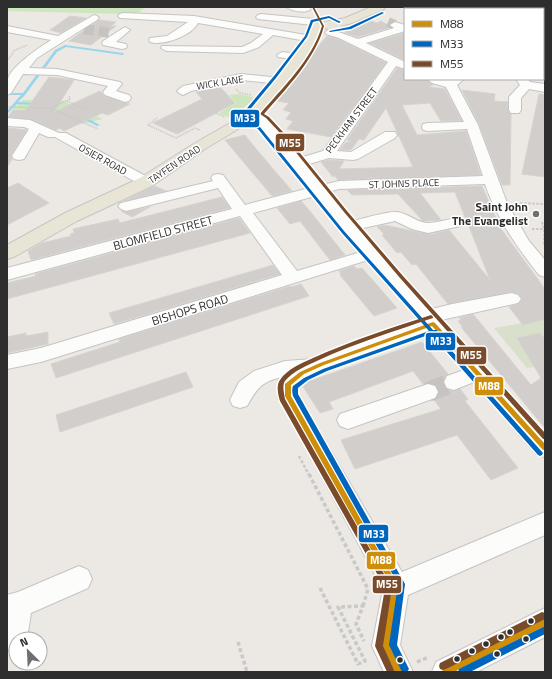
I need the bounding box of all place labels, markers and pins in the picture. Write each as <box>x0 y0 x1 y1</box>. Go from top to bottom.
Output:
place label: Saint John The Evangelist <box>452 197 529 230</box>
marker: Saint John The Evangelist <box>531 209 541 219</box>
unlabelled marker <box>526 616 536 626</box>
unlabelled marker <box>505 627 515 637</box>
unlabelled marker <box>496 632 506 642</box>
unlabelled marker <box>521 634 531 644</box>
unlabelled marker <box>481 639 491 649</box>
unlabelled marker <box>467 646 477 656</box>
unlabelled marker <box>492 649 502 659</box>
unlabelled marker <box>452 654 462 664</box>
unlabelled marker <box>395 655 405 665</box>

